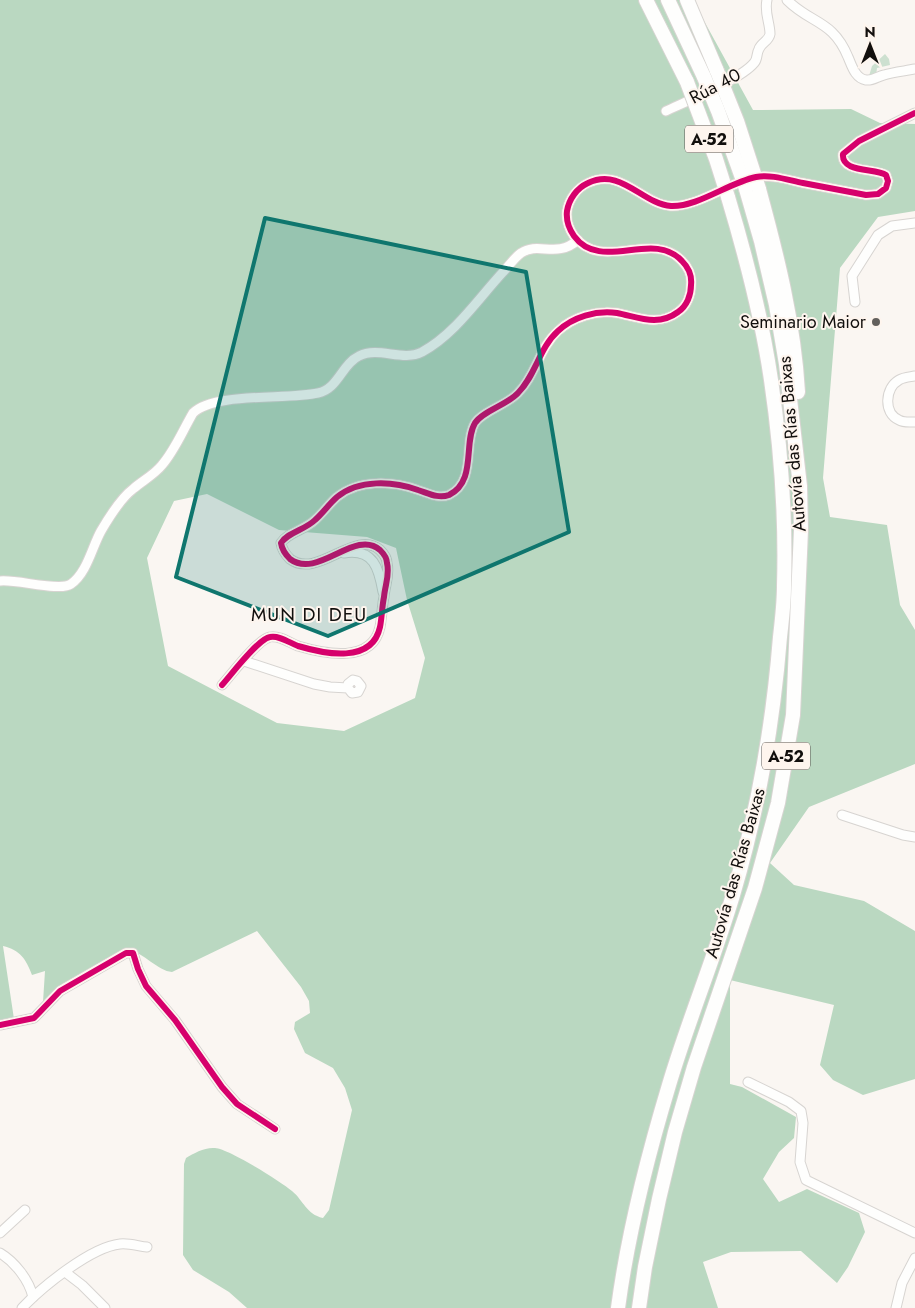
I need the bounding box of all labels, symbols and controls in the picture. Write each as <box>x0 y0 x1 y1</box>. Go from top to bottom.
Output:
north arrow <box>845 20 895 70</box>
text: N <box>864 22 876 42</box>
street label: Rúa 40 <box>685 62 746 110</box>
road number: A-52 <box>685 126 733 152</box>
place label: Seminario Maior <box>740 309 867 335</box>
marker: Seminario Maior <box>870 316 882 328</box>
street label: Autovía das Rías Baixas <box>771 355 813 533</box>
district label: MUN DI DEU <box>251 601 367 628</box>
road number: A-52 <box>762 742 810 769</box>
street label: Autovía das Rías Baixas <box>698 785 772 961</box>

